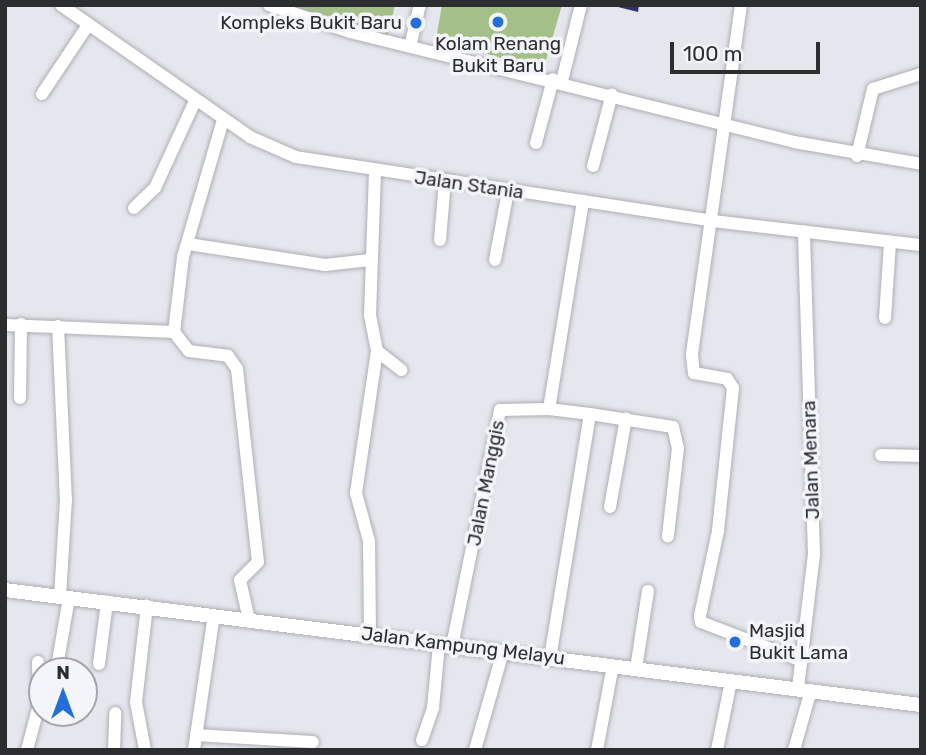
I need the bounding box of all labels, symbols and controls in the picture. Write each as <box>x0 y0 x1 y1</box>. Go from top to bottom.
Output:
place label: Kompleks Bukit Baru <box>220 12 402 34</box>
marker: Kolam Renang Bukit Baru <box>490 14 506 30</box>
marker: Kompleks Bukit Baru <box>408 15 424 31</box>
scale bar <box>674 28 824 72</box>
place label: Kolam Renang Bukit Baru <box>435 33 561 77</box>
text: 100 m <box>683 41 742 66</box>
street label: Jalan Stania <box>413 166 525 204</box>
street label: Jalan Menara <box>798 400 824 520</box>
street label: Jalan Manggis <box>463 418 509 548</box>
place label: Masjid Bukit Lama <box>749 620 848 664</box>
street label: Jalan Kampung Melayu <box>360 622 566 670</box>
marker: Masjid Bukit Lama <box>727 634 743 650</box>
north arrow <box>28 657 98 727</box>
text: N <box>56 661 70 684</box>

